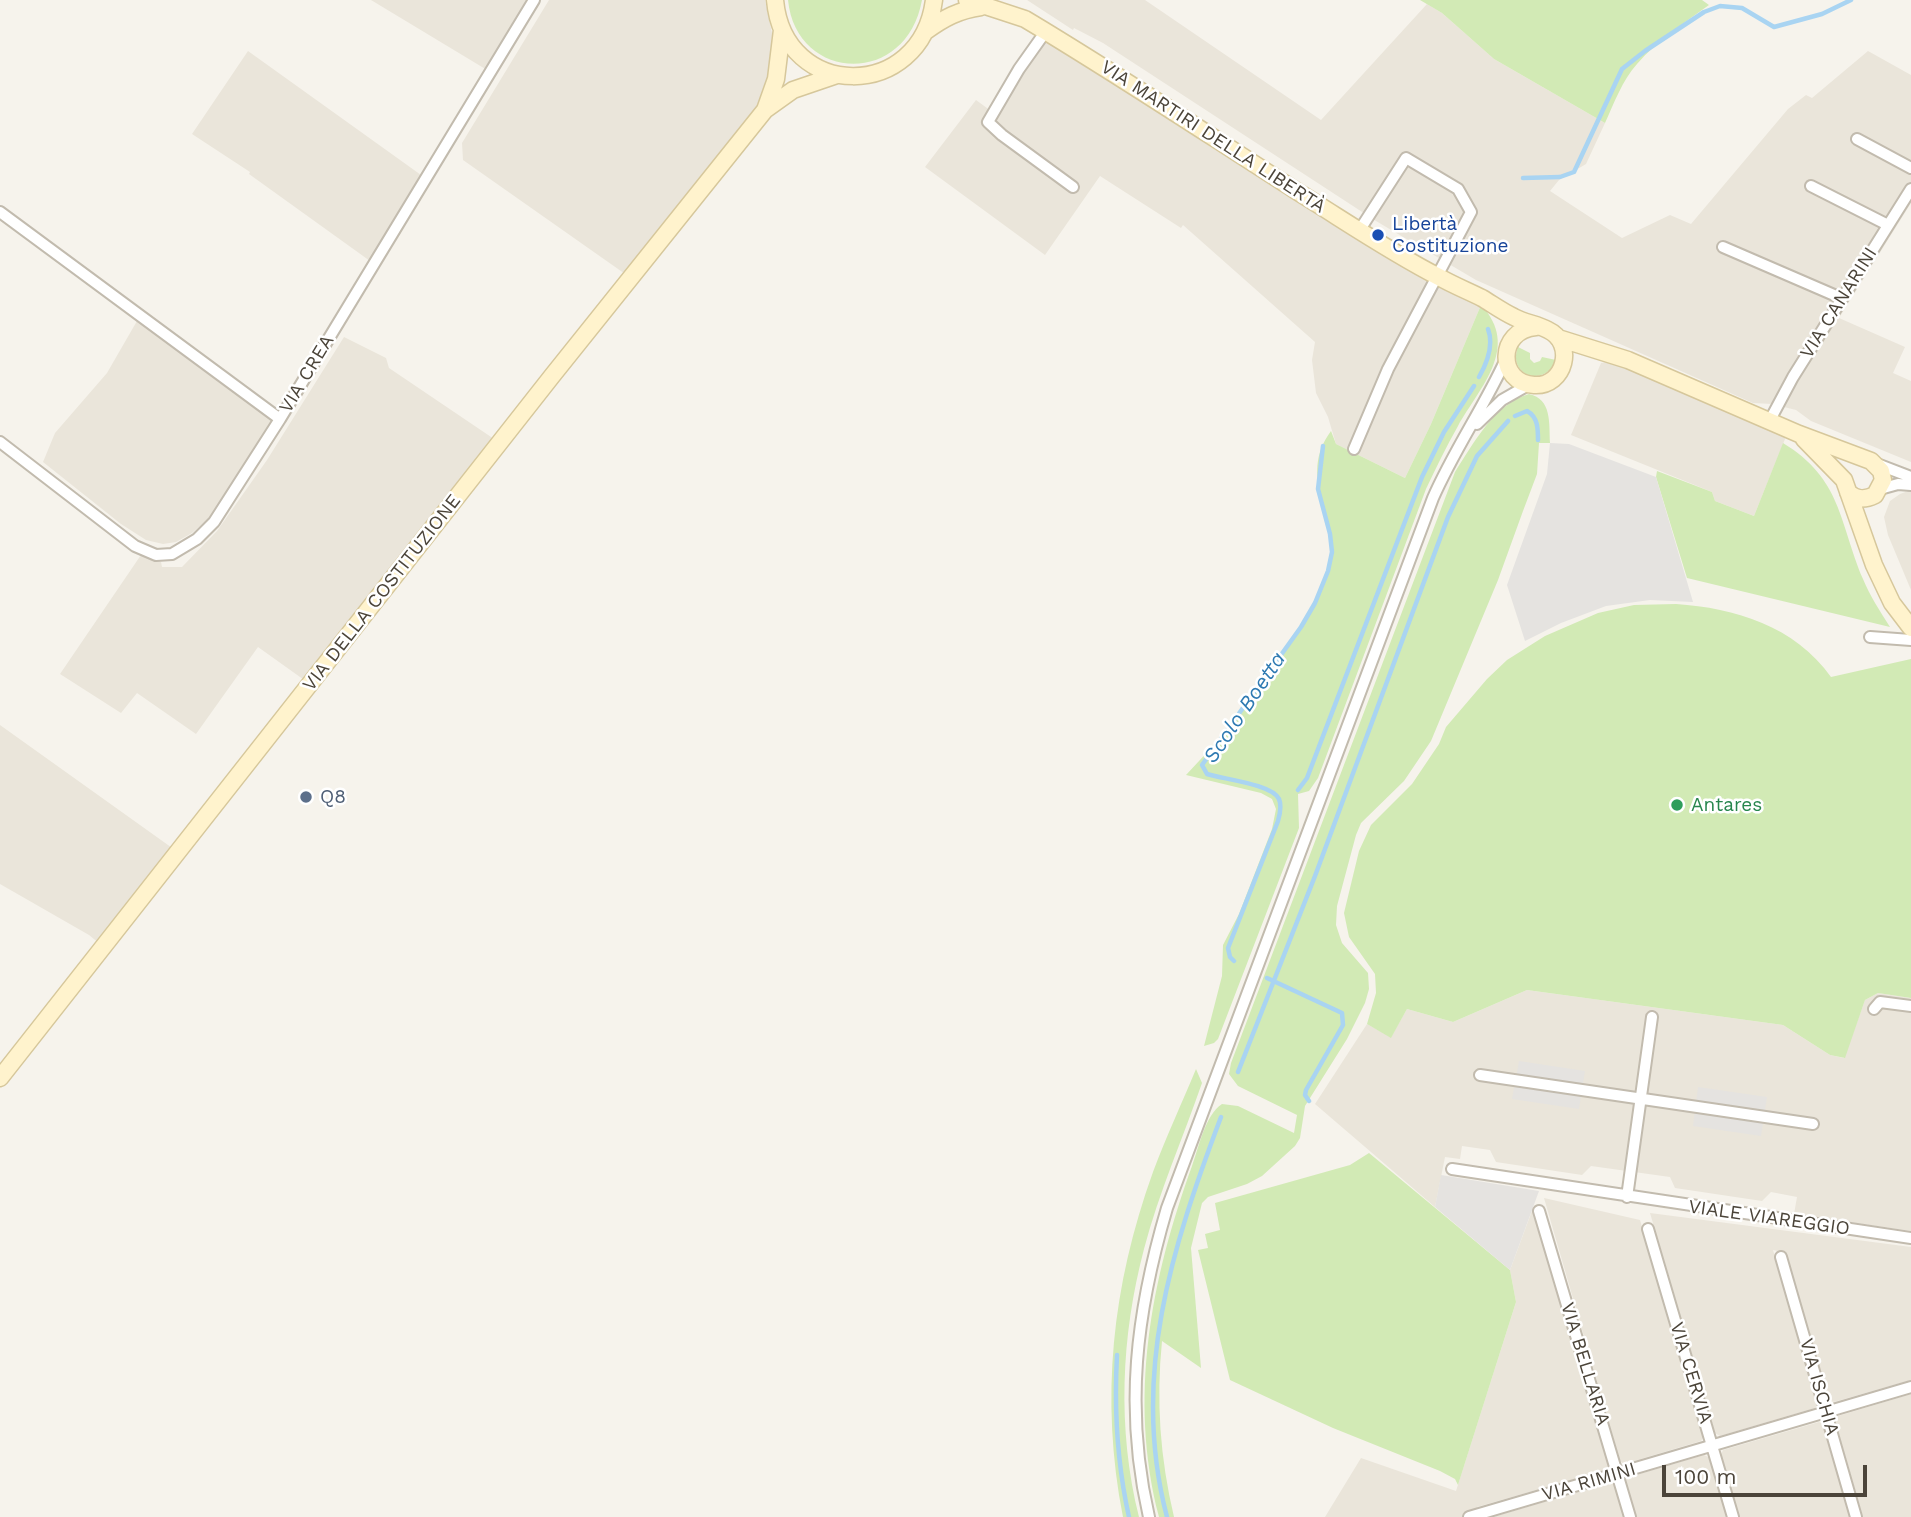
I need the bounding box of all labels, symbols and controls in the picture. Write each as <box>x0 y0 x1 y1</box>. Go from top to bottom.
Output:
street label: VIA MARTIRI DELLA LIBERTÀ <box>1096 56 1330 218</box>
place label: Libertà Costituzione <box>1392 213 1508 257</box>
marker: Libertà Costituzione <box>1370 227 1386 243</box>
street label: VIA CANARINI <box>1796 243 1882 363</box>
street label: VIA CREA <box>275 331 339 417</box>
street label: VIA DELLA COSTITUZIONE <box>298 490 466 696</box>
water label: Scolo Boetta <box>1199 648 1291 768</box>
place label: Q8 <box>320 786 346 808</box>
marker: Q8 <box>298 789 314 805</box>
place label: Antares <box>1691 794 1762 816</box>
marker: Antares <box>1669 797 1685 813</box>
street label: VIALE VIAREGGIO <box>1687 1195 1851 1241</box>
street label: VIA BELLARIA <box>1555 1300 1615 1428</box>
street label: VIA CERVIA <box>1665 1319 1717 1427</box>
street label: VIA ISCHIA <box>1794 1336 1844 1438</box>
scale bar <box>1666 1450 1871 1494</box>
street label: VIA RIMINI <box>1539 1458 1639 1506</box>
text: 100 m <box>1675 1464 1737 1489</box>

